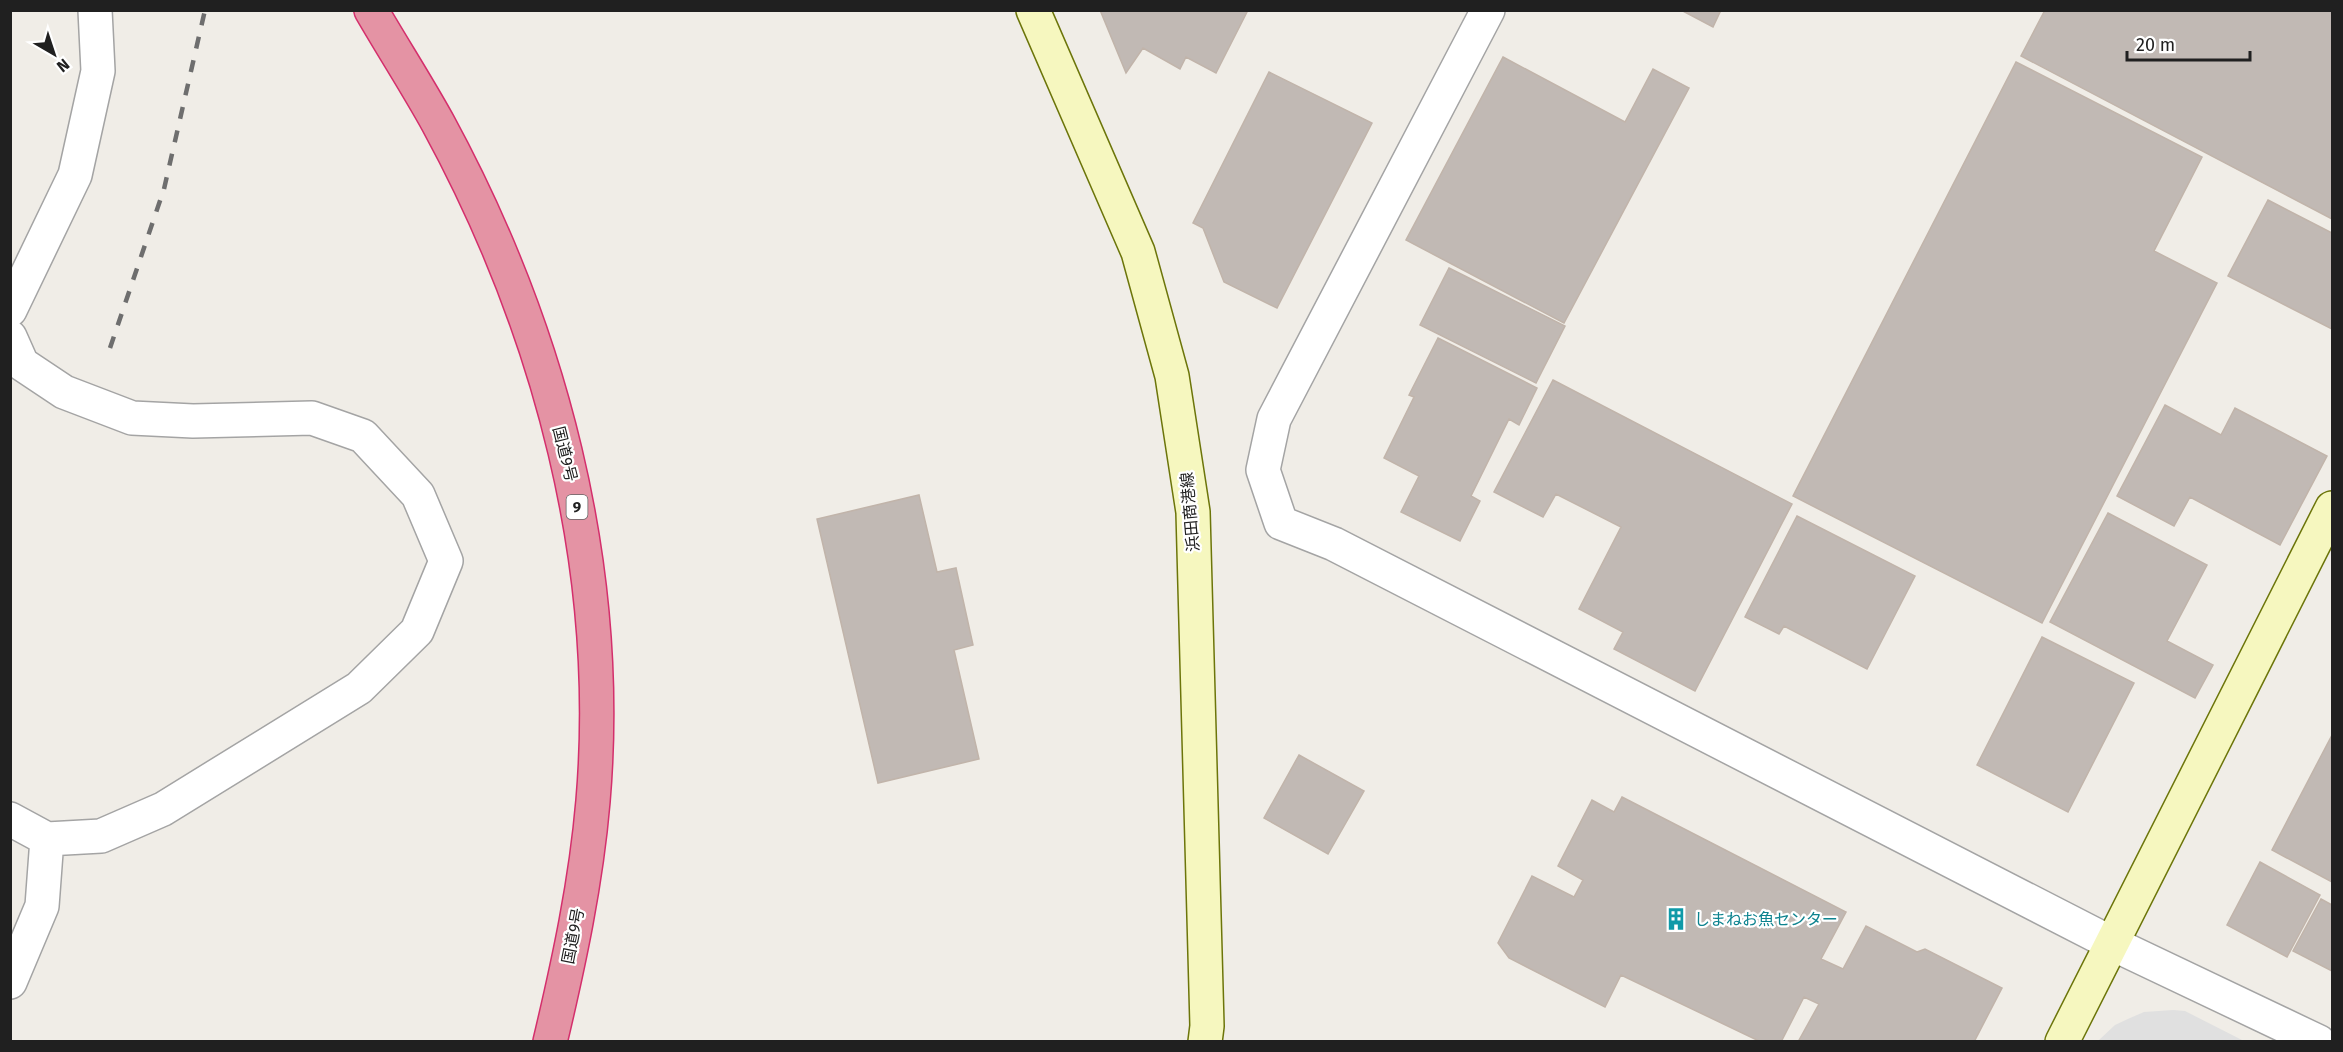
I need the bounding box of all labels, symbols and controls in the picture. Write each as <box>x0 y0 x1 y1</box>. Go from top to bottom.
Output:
north arrow <box>24 24 84 84</box>
scale bar <box>2127 24 2250 62</box>
text: 20 m <box>2136 34 2175 56</box>
text: N <box>53 55 73 76</box>
street label: 国道9号 <box>549 424 581 484</box>
street label: 浜田商港線 <box>1177 471 1203 553</box>
road number: 9 <box>566 495 588 519</box>
building icon: しまねお魚センター <box>1663 906 1689 932</box>
street label: 国道9号 <box>558 907 588 965</box>
place label: しまねお魚センター <box>1694 910 1838 929</box>

